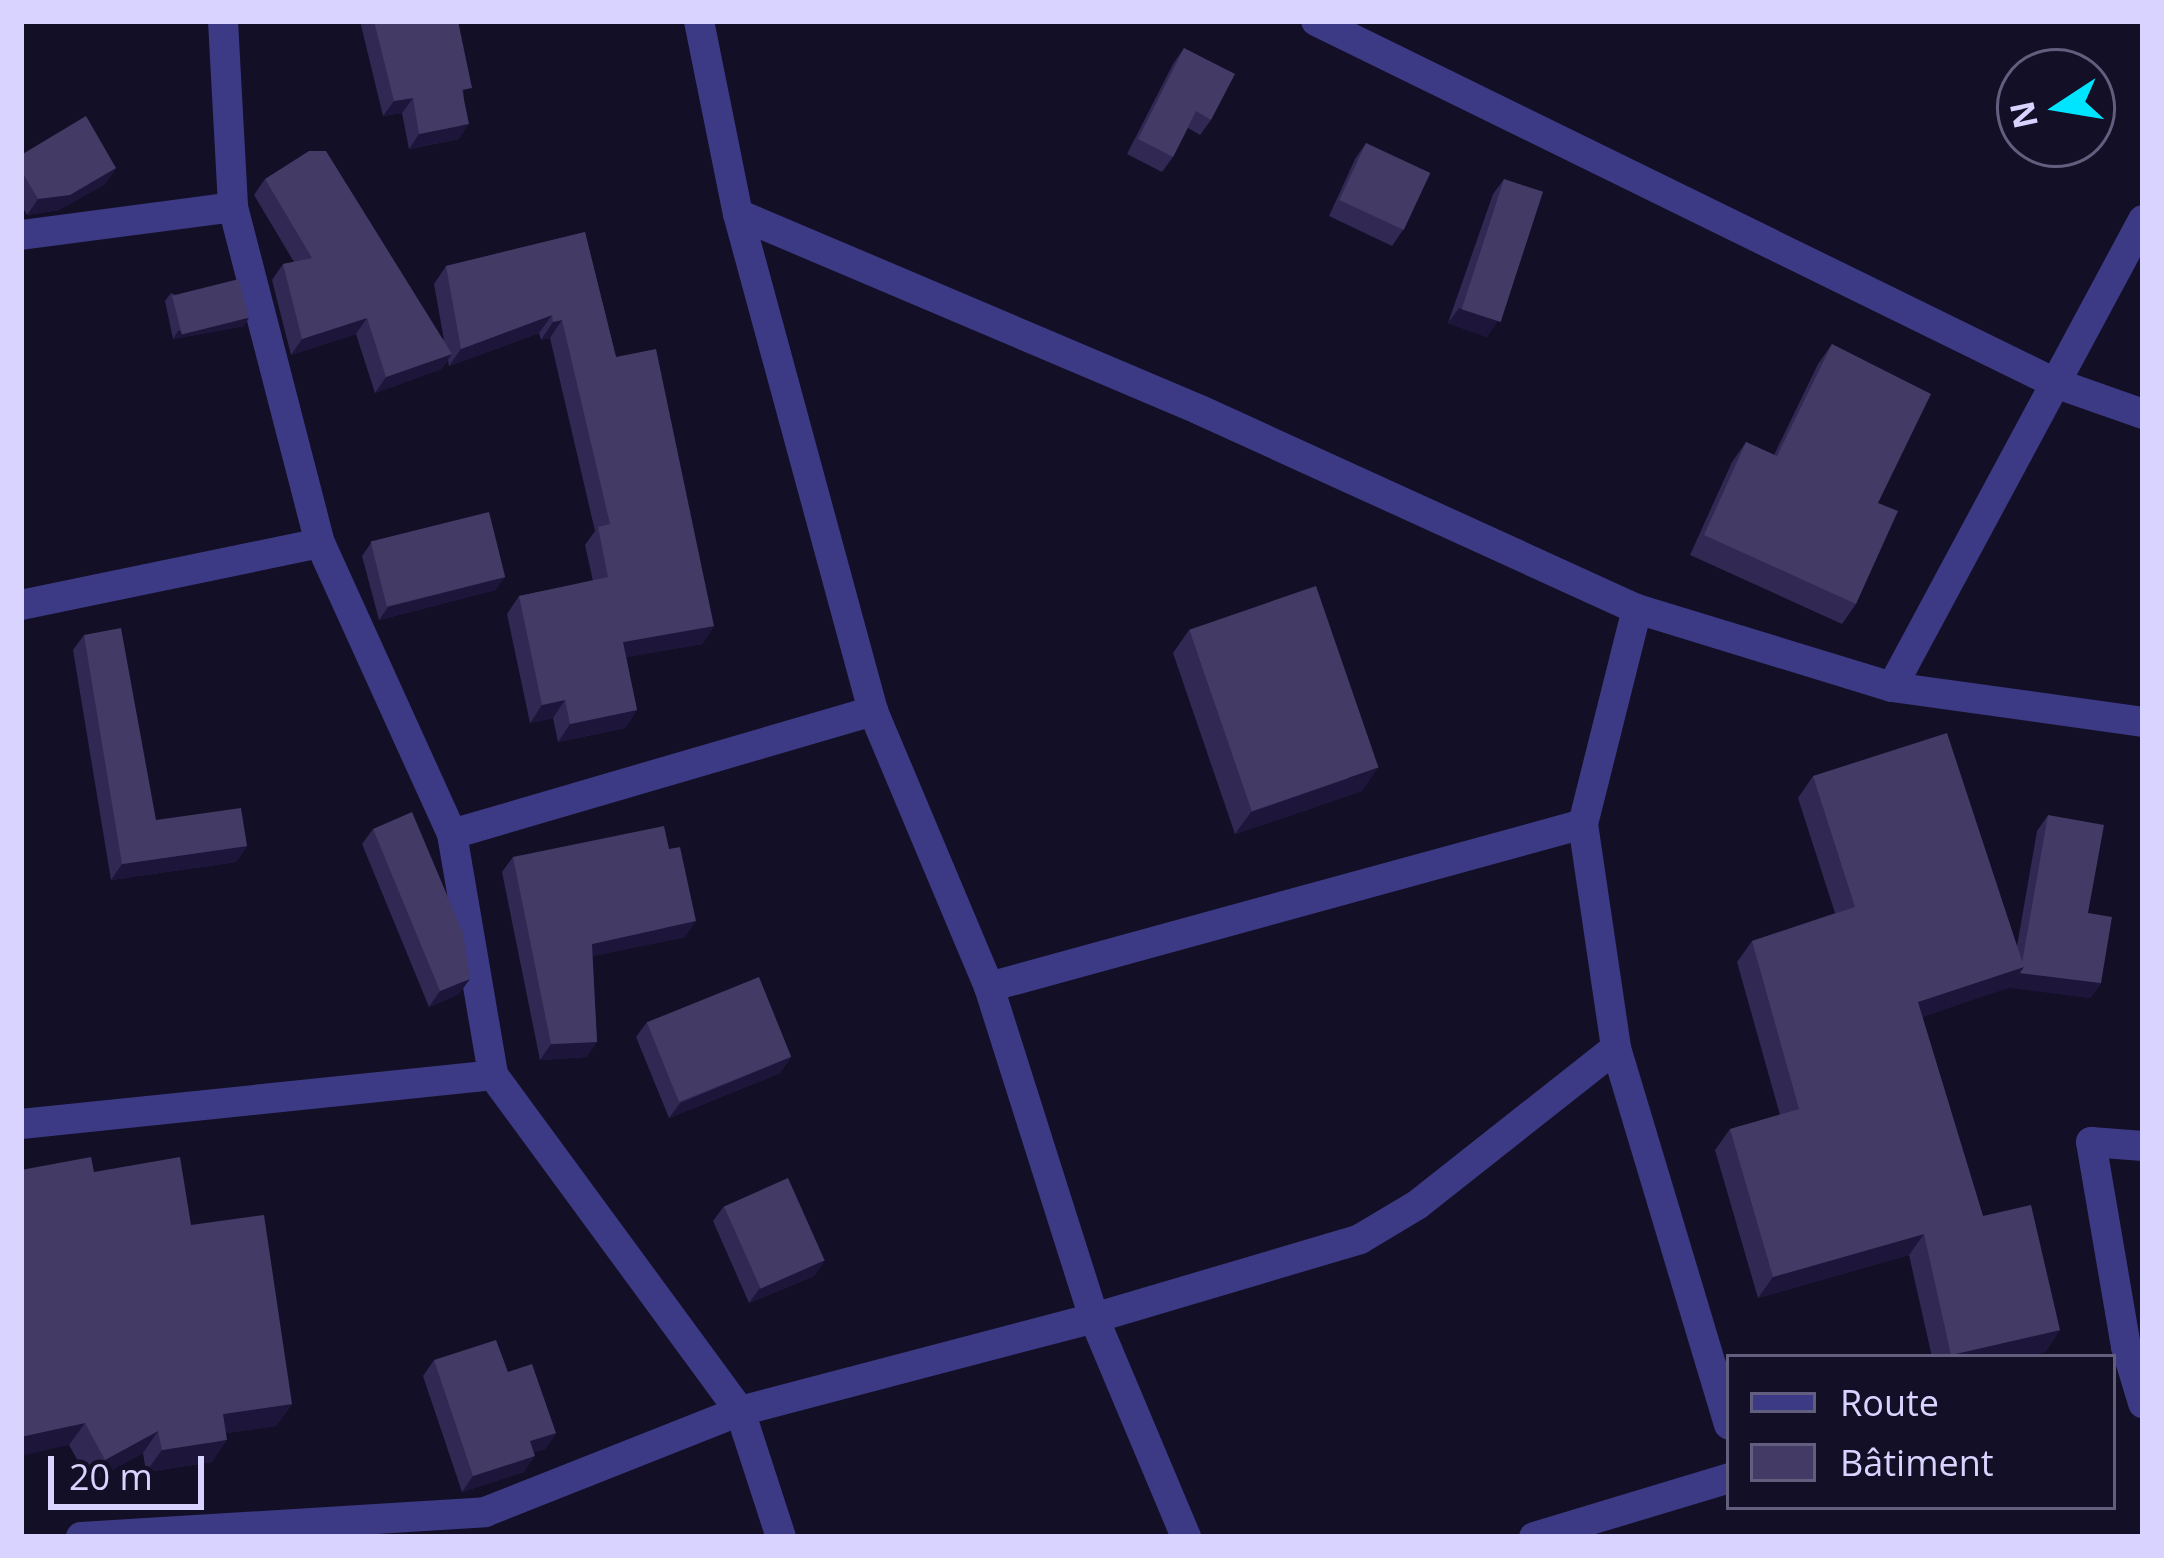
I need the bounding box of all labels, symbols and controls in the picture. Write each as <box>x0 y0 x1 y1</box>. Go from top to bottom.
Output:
north arrow <box>1996 48 2116 168</box>
text: N <box>1998 97 2048 133</box>
legend <box>1726 1354 2116 1510</box>
text: Route <box>1840 1378 1939 1427</box>
scale bar <box>54 1432 210 1506</box>
text: Bâtiment <box>1840 1438 1994 1487</box>
text: 20 m <box>69 1452 153 1501</box>

